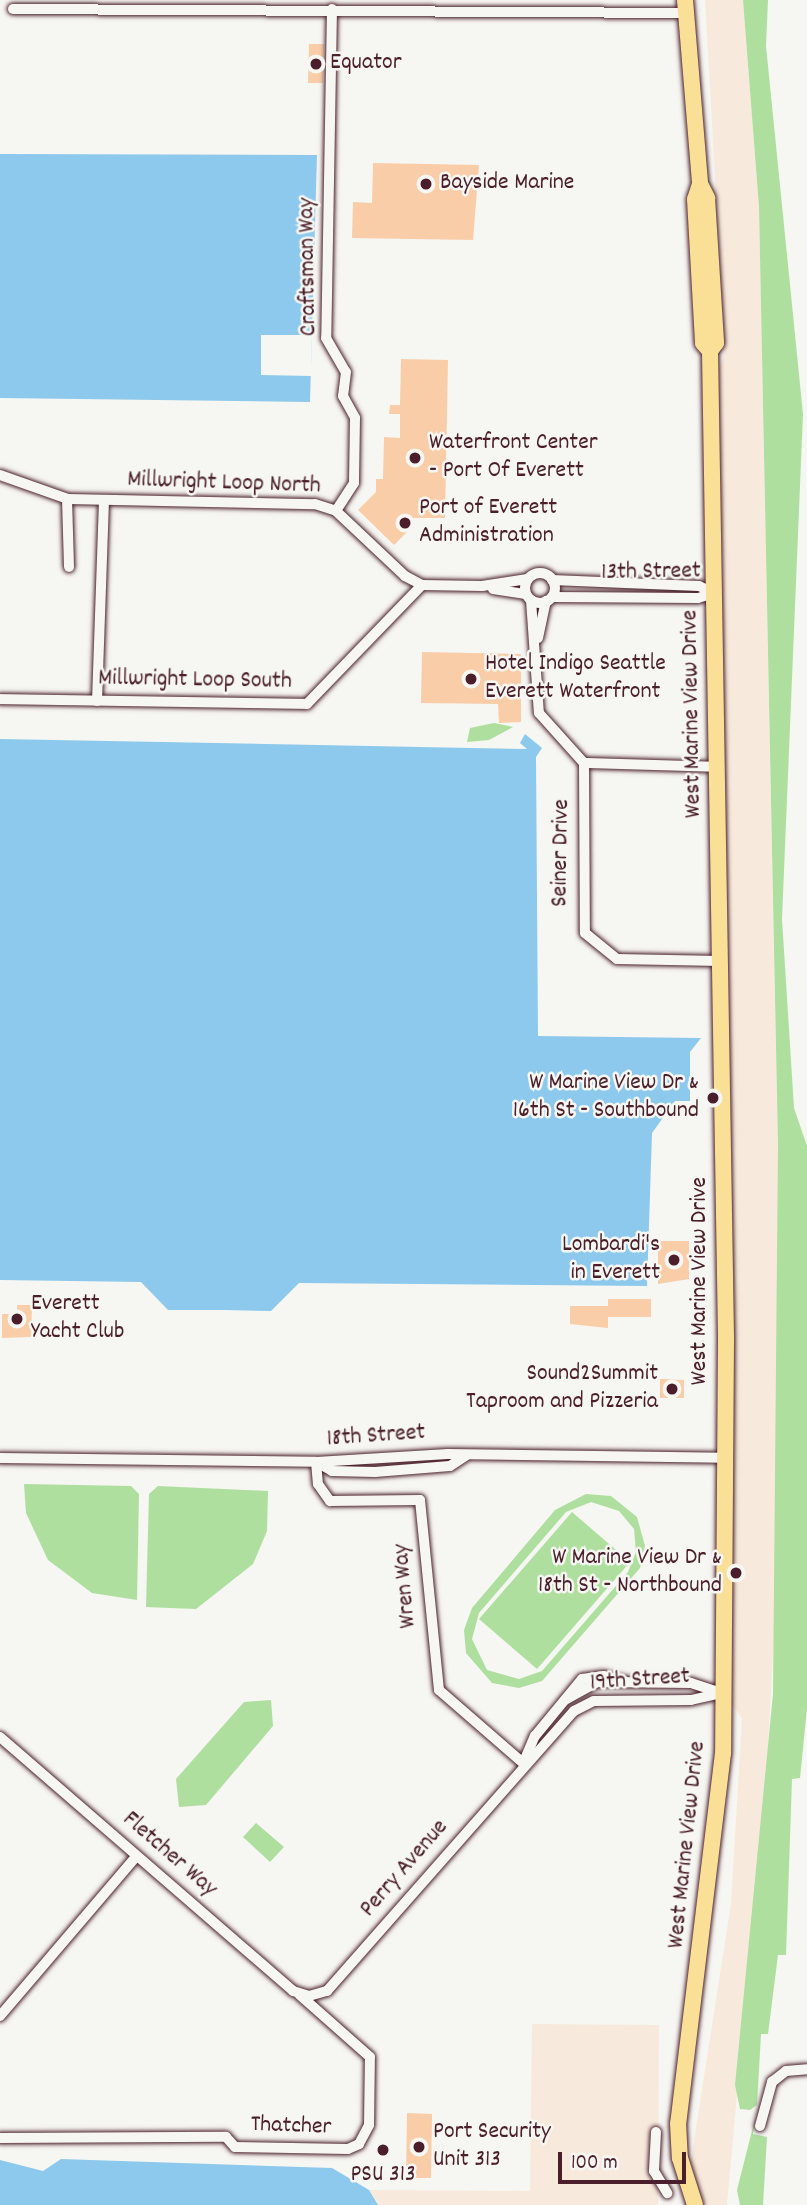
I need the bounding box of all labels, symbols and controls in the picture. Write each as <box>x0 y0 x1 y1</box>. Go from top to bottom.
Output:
place label: Equator <box>330 50 402 78</box>
marker: Equator <box>308 56 324 72</box>
place label: Bayside Marine <box>440 170 574 198</box>
marker: Bayside Marine <box>418 176 434 192</box>
street label: Craftsman Way <box>293 198 325 336</box>
place label: Waterfront Center - Port Of Everett <box>429 430 598 486</box>
marker: Waterfront Center - Port Of Everett <box>407 450 423 466</box>
street label: Millwright Loop North <box>127 466 321 502</box>
place label: Port of Everett Administration <box>419 495 557 551</box>
marker: Port of Everett Administration <box>397 515 413 531</box>
street label: 13th Street <box>601 558 701 588</box>
street label: West Marine View Drive <box>677 610 709 818</box>
place label: Hotel Indigo Seattle Everett Waterfront <box>485 651 666 707</box>
street label: Millwright Loop South <box>98 665 292 697</box>
marker: Hotel Indigo Seattle Everett Waterfront <box>463 671 479 687</box>
street label: Seiner Drive <box>547 799 577 907</box>
place label: W Marine View Dr & 16th St - Southbound <box>513 1070 699 1126</box>
marker: W Marine View Dr & 16th St - Southbound <box>705 1090 721 1106</box>
street label: West Marine View Drive <box>687 1177 715 1385</box>
place label: Lombardi's in Everett <box>562 1232 660 1288</box>
marker: Lombardi's in Everett <box>666 1252 682 1268</box>
place label: Everett Yacht Club <box>31 1291 124 1347</box>
marker: Everett Yacht Club <box>9 1311 25 1327</box>
place label: Sound2Summit Taproom and Pizzeria <box>466 1361 658 1417</box>
marker: Sound2Summit Taproom and Pizzeria <box>664 1381 680 1397</box>
street label: 18th Street <box>326 1419 426 1455</box>
street label: Wren Way <box>388 1543 424 1629</box>
place label: W Marine View Dr & 18th St - Northbound <box>538 1545 722 1601</box>
marker: W Marine View Dr & 18th St - Northbound <box>728 1565 744 1581</box>
street label: 19th Street <box>589 1663 691 1699</box>
street label: West Marine View Drive <box>663 1740 713 1950</box>
street label: Fletcher Way <box>116 1806 222 1904</box>
street label: Perry Avenue <box>355 1814 455 1924</box>
street label: Thatcher <box>250 2111 332 2143</box>
place label: Port Security Unit 313 <box>433 2119 551 2175</box>
scale bar <box>562 2138 690 2182</box>
marker: Port Security Unit 313 <box>411 2139 427 2155</box>
marker: PSU 313 <box>375 2142 391 2158</box>
text: 100 m <box>571 2149 618 2179</box>
place label: PSU 313 <box>350 2162 416 2190</box>

